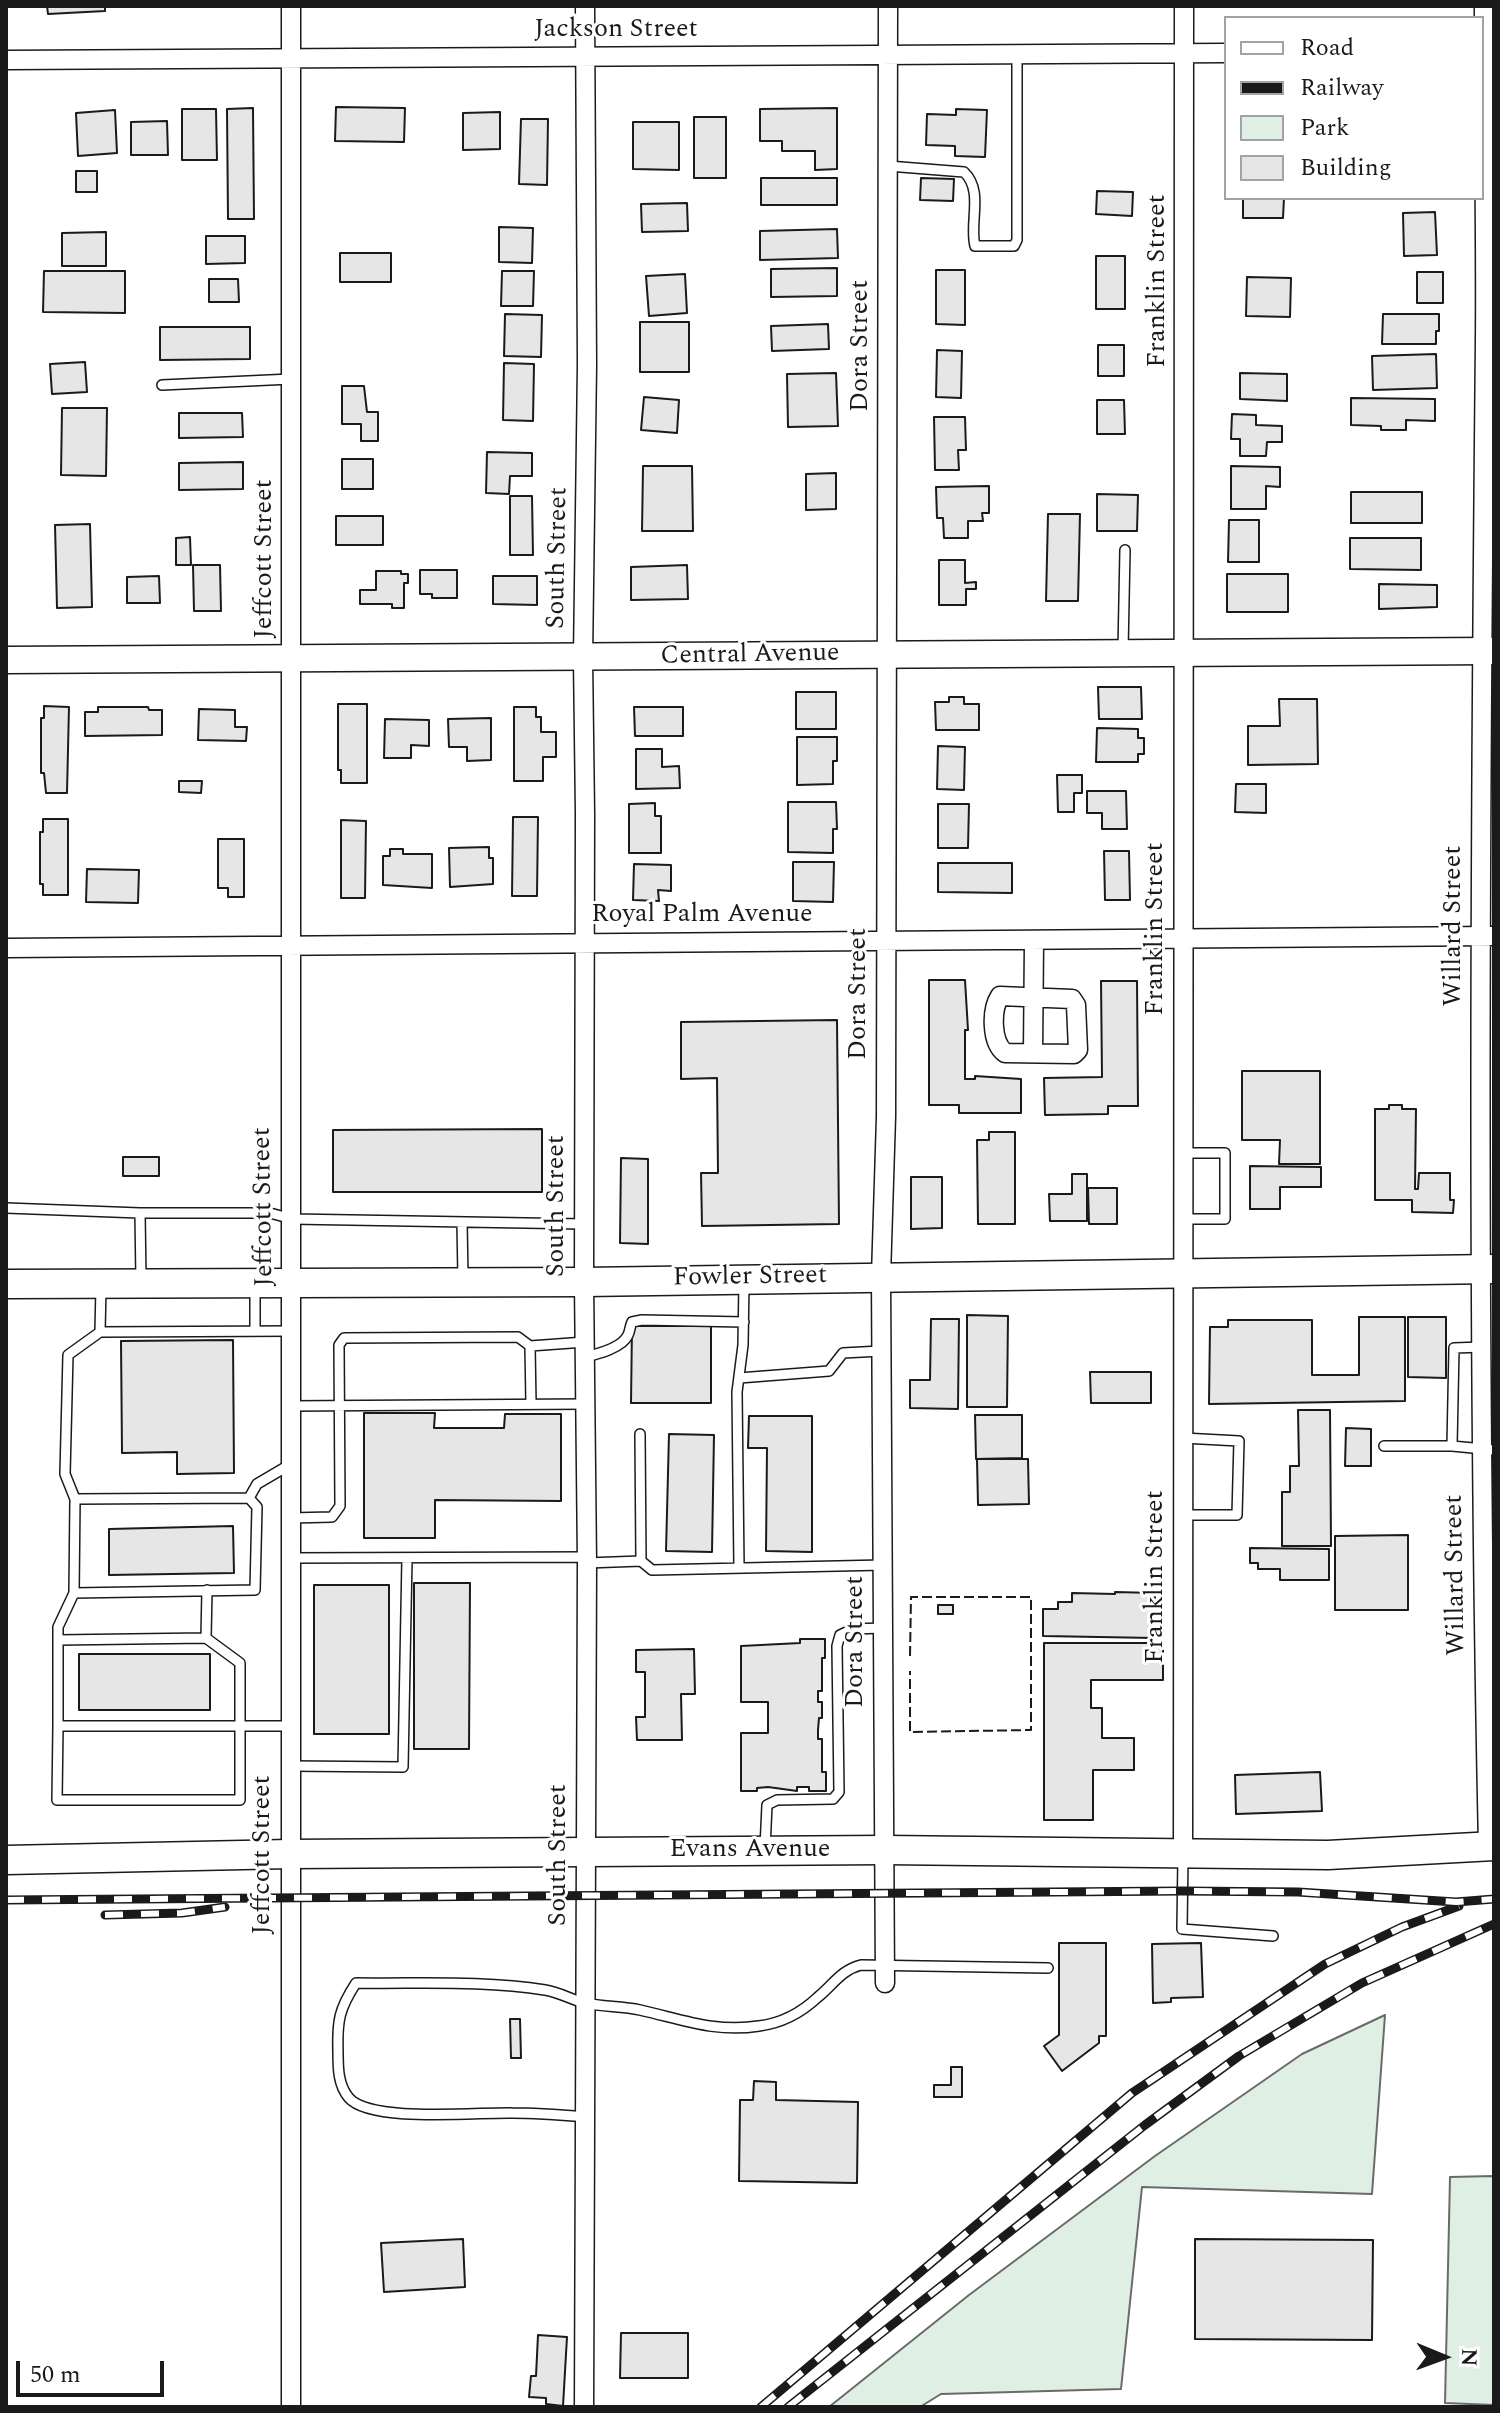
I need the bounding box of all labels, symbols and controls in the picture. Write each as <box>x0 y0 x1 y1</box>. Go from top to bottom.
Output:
street label: Jackson Street <box>534 15 698 47</box>
legend <box>1224 16 1484 200</box>
text: Road <box>1300 30 1354 66</box>
text: Railway <box>1300 70 1384 106</box>
text: Park <box>1300 110 1350 146</box>
text: Building <box>1300 150 1392 186</box>
street label: Franklin Street <box>1143 194 1175 368</box>
street label: Dora Street <box>846 280 878 412</box>
street label: Jeffcott Street <box>250 479 282 639</box>
street label: South Street <box>542 487 576 629</box>
street label: Central Avenue <box>660 639 840 673</box>
street label: Franklin Street <box>1141 842 1173 1016</box>
street label: Willard Street <box>1439 846 1471 1006</box>
street label: Royal Palm Avenue <box>591 900 813 932</box>
street label: Dora Street <box>844 928 876 1060</box>
street label: Jeffcott Street <box>248 1127 282 1287</box>
street label: South Street <box>542 1135 574 1277</box>
street label: Fowler Street <box>673 1261 827 1295</box>
street label: Franklin Street <box>1141 1490 1173 1664</box>
street label: Willard Street <box>1440 1494 1474 1656</box>
street label: Dora Street <box>841 1576 873 1708</box>
street label: Jeffcott Street <box>248 1775 280 1935</box>
street label: South Street <box>544 1784 576 1926</box>
street label: Evans Avenue <box>670 1835 830 1867</box>
north arrow <box>1404 2317 1484 2397</box>
scale bar <box>20 2345 168 2395</box>
text: N <box>1452 2348 1485 2367</box>
text: 50 m <box>30 2357 81 2393</box>

